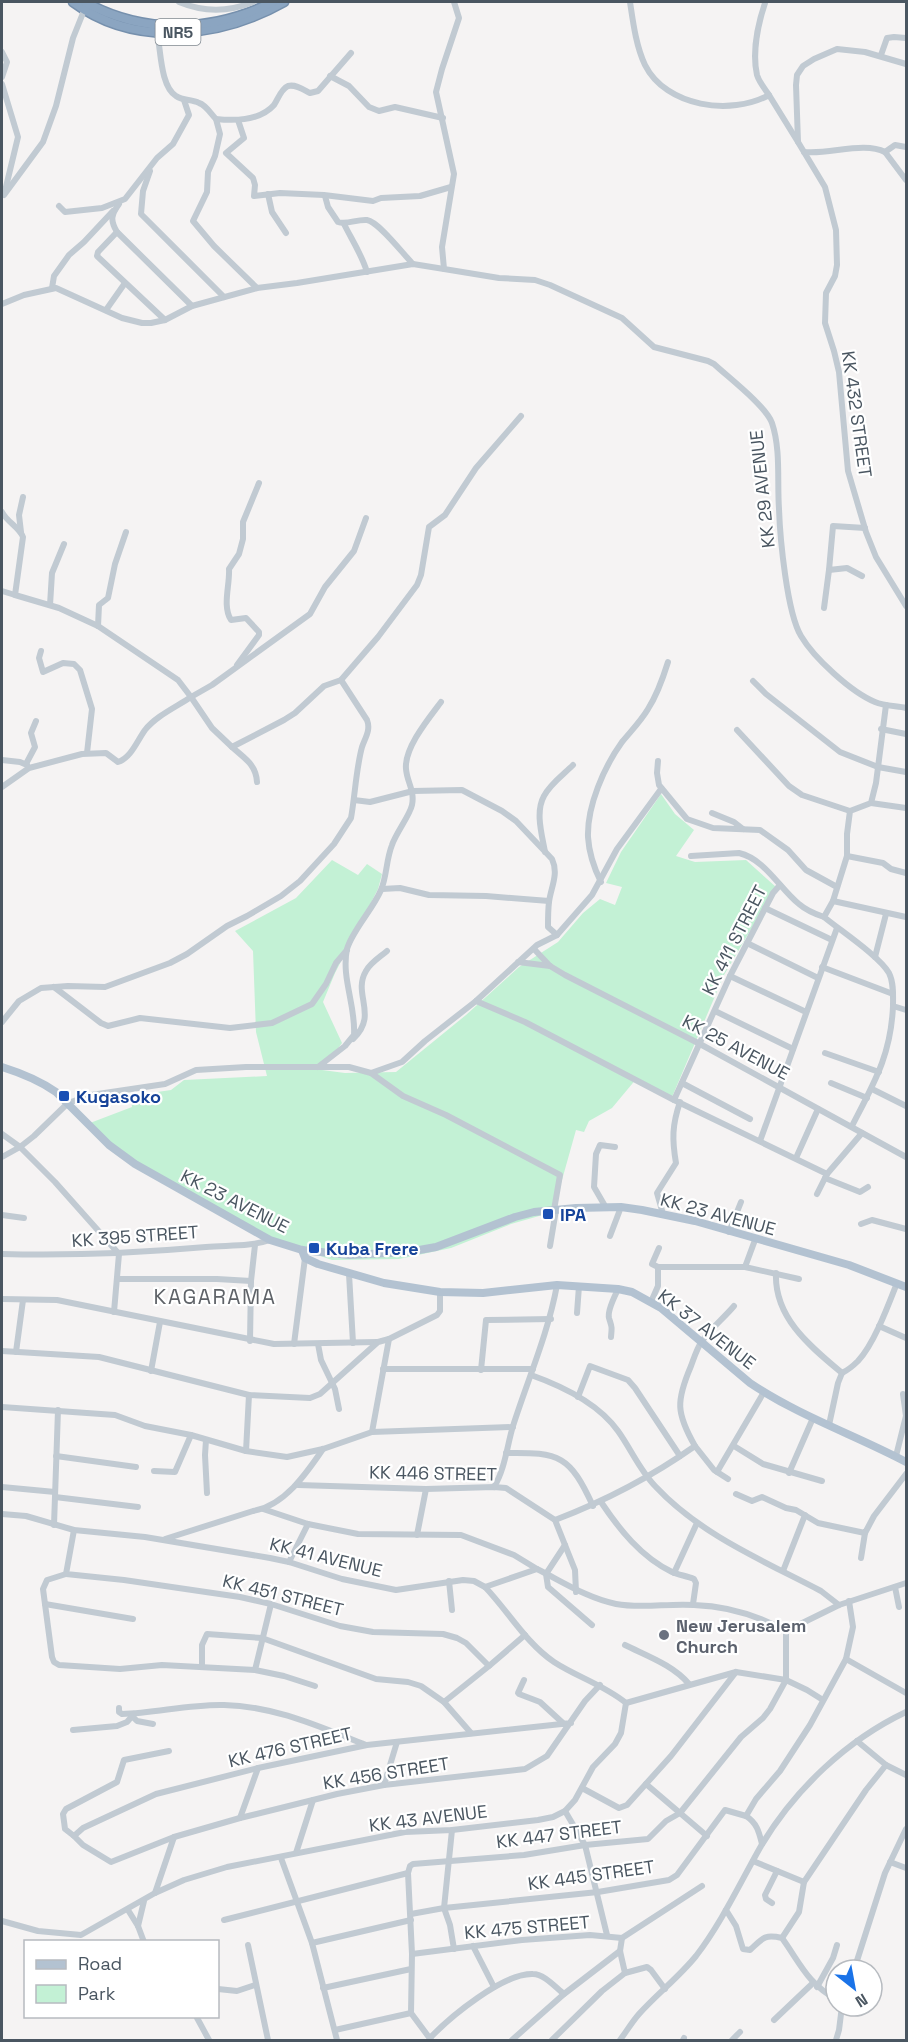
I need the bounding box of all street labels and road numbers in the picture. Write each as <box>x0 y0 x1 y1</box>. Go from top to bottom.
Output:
road number: NR5 <box>156 19 201 45</box>
street label: KK 432 STREET <box>837 349 877 479</box>
street label: KK 29 AVENUE <box>744 429 780 549</box>
street label: KK 411 STREET <box>696 881 772 999</box>
street label: KK 25 AVENUE <box>678 1009 794 1085</box>
street label: KK 23 AVENUE <box>177 1164 293 1238</box>
street label: KK 23 AVENUE <box>658 1188 778 1240</box>
street label: KK 395 STREET <box>71 1220 200 1252</box>
street label: KK 37 AVENUE <box>654 1284 760 1374</box>
street label: KK 446 STREET <box>369 1460 498 1486</box>
street label: KK 41 AVENUE <box>267 1532 385 1582</box>
street label: KK 451 STREET <box>220 1569 346 1621</box>
street label: KK 476 STREET <box>226 1722 354 1772</box>
street label: KK 456 STREET <box>321 1752 451 1794</box>
street label: KK 43 AVENUE <box>368 1799 488 1837</box>
street label: KK 447 STREET <box>495 1815 624 1853</box>
street label: KK 445 STREET <box>526 1855 656 1895</box>
street label: KK 475 STREET <box>463 1910 591 1944</box>

